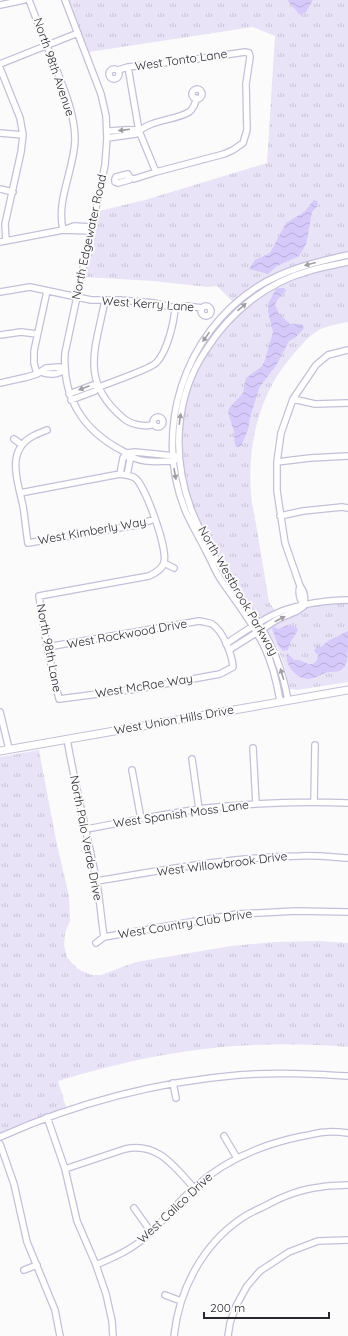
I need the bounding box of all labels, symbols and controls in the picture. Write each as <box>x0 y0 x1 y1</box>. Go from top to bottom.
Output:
street label: North 98th Avenue <box>31 16 78 118</box>
street label: West Tonto Lane <box>134 46 228 73</box>
one-way arrow <box>118 127 130 134</box>
street label: North Edgewater Road <box>68 173 109 301</box>
one-way arrow <box>304 261 316 267</box>
street label: West Kerry Lane <box>101 293 195 314</box>
one-way arrow <box>237 303 247 312</box>
one-way arrow <box>202 332 210 342</box>
one-way arrow <box>77 386 89 392</box>
one-way arrow <box>177 412 184 425</box>
one-way arrow <box>172 468 178 480</box>
street label: West Kimberly Way <box>37 514 147 547</box>
street label: North Westbrook Parkway <box>195 523 282 658</box>
street label: North 98th Lane <box>34 603 65 693</box>
street label: West Rockwood Drive <box>66 615 188 651</box>
one-way arrow <box>275 616 286 622</box>
one-way arrow <box>279 668 285 680</box>
street label: West McRae Way <box>94 670 194 701</box>
street label: West Union Hills Drive <box>113 702 235 737</box>
street label: North Palo Verde Drive <box>67 774 106 902</box>
street label: West Spanish Moss Lane <box>112 797 250 830</box>
street label: West Willowbrook Drive <box>156 848 288 879</box>
street label: West Country Club Drive <box>117 905 253 942</box>
street label: West Calico Drive <box>134 1169 215 1246</box>
scale bar <box>204 1294 329 1320</box>
text: 200 m <box>210 1300 245 1315</box>

